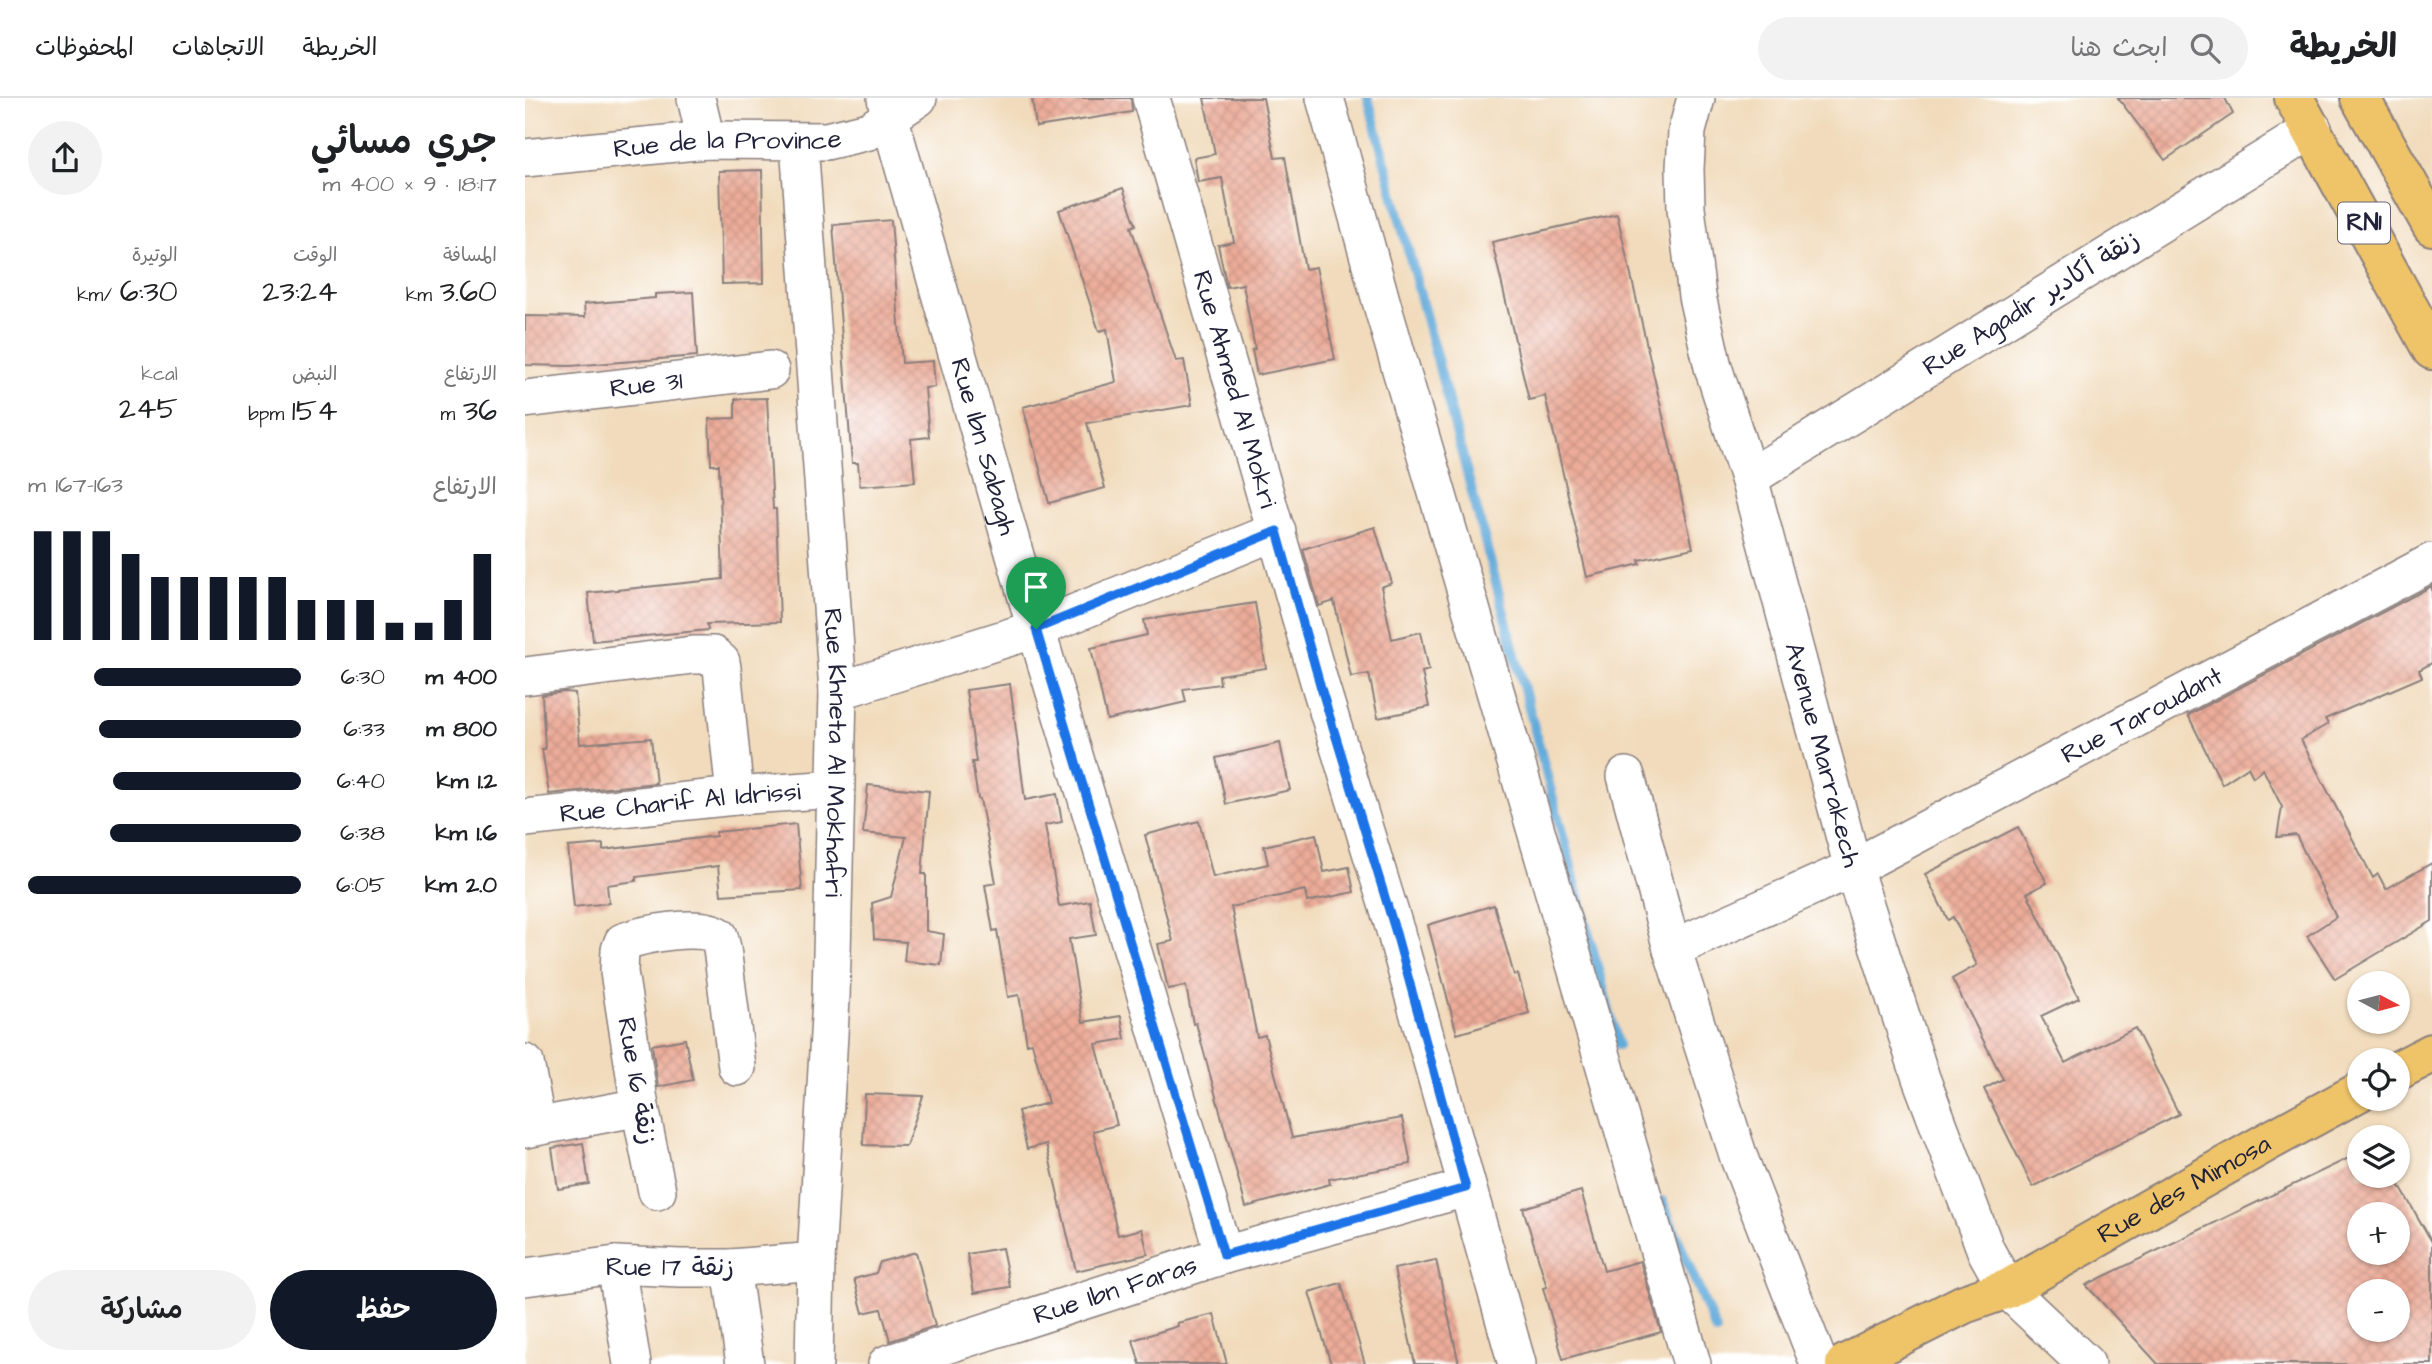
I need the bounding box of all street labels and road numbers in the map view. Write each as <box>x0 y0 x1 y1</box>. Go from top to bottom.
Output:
street label: Rue de la Province <box>612 120 845 167</box>
road number: RN1 <box>2338 202 2390 244</box>
street label: Rue Agadir زنقة أكادير <box>1916 222 2147 386</box>
street label: Rue Ahmed Al Mokri <box>1184 266 1286 512</box>
street label: Rue Ibn Sabagh <box>941 354 1026 539</box>
street label: Rue 31 <box>608 363 684 407</box>
street label: Rue Khneta Al Mokhafri <box>814 607 856 898</box>
street label: Avenue Marrakech <box>1776 639 1870 871</box>
street label: Rue Taroudant <box>2055 658 2229 773</box>
street label: Rue Charif Al Idrissi <box>558 773 802 832</box>
street label: Rue 16 زنقة <box>608 1014 666 1148</box>
street label: Rue des Mimosa <box>2091 1126 2277 1252</box>
street label: Rue Ibn Faras <box>1029 1247 1202 1333</box>
street label: Rue 17 زنقة <box>606 1249 734 1285</box>

